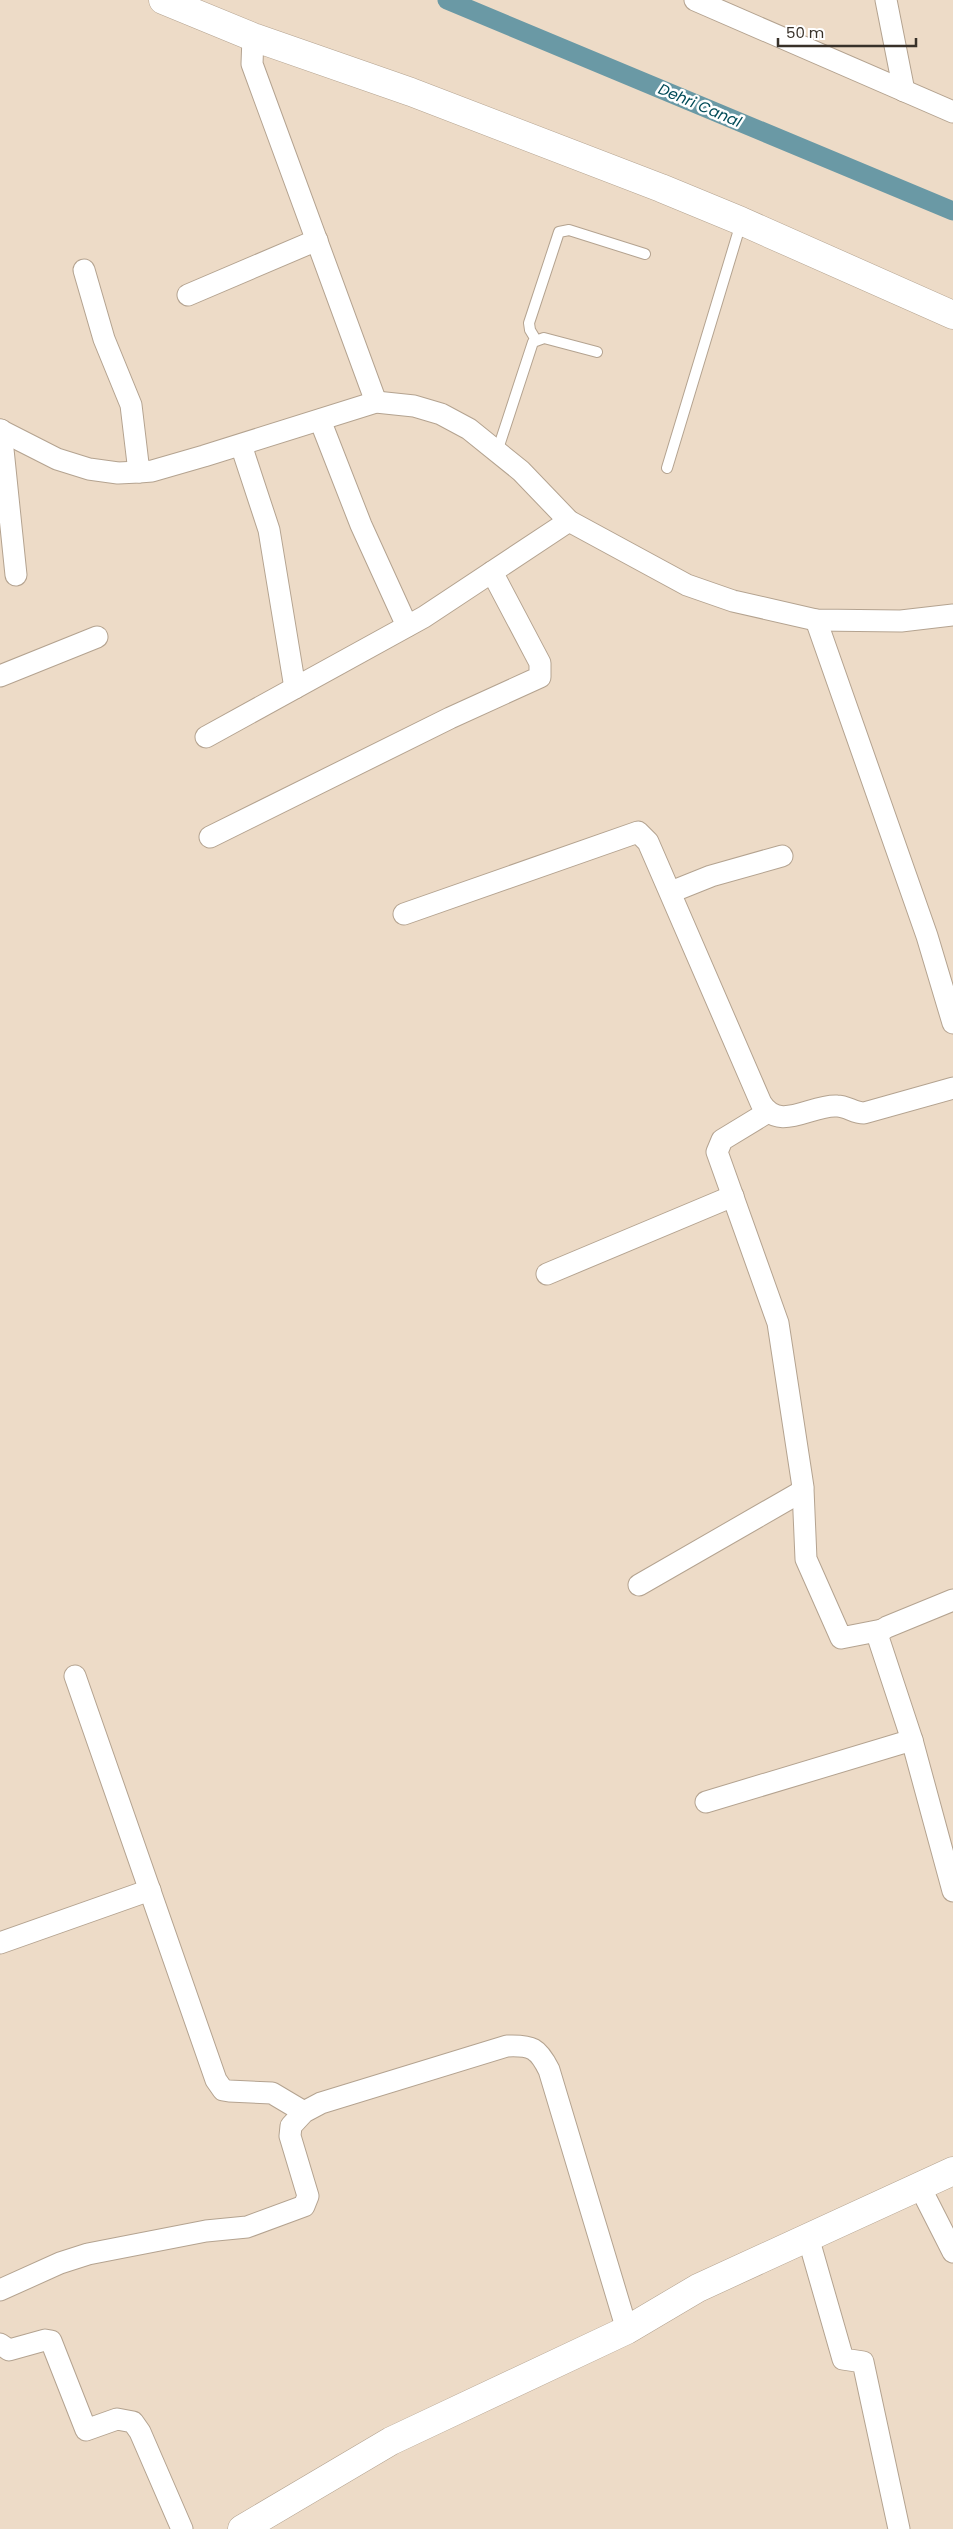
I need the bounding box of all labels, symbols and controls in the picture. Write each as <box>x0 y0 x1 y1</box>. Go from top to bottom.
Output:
scale bar <box>778 15 916 47</box>
text: 50 m <box>786 22 824 43</box>
water label: Dehri Canal <box>655 78 745 132</box>

